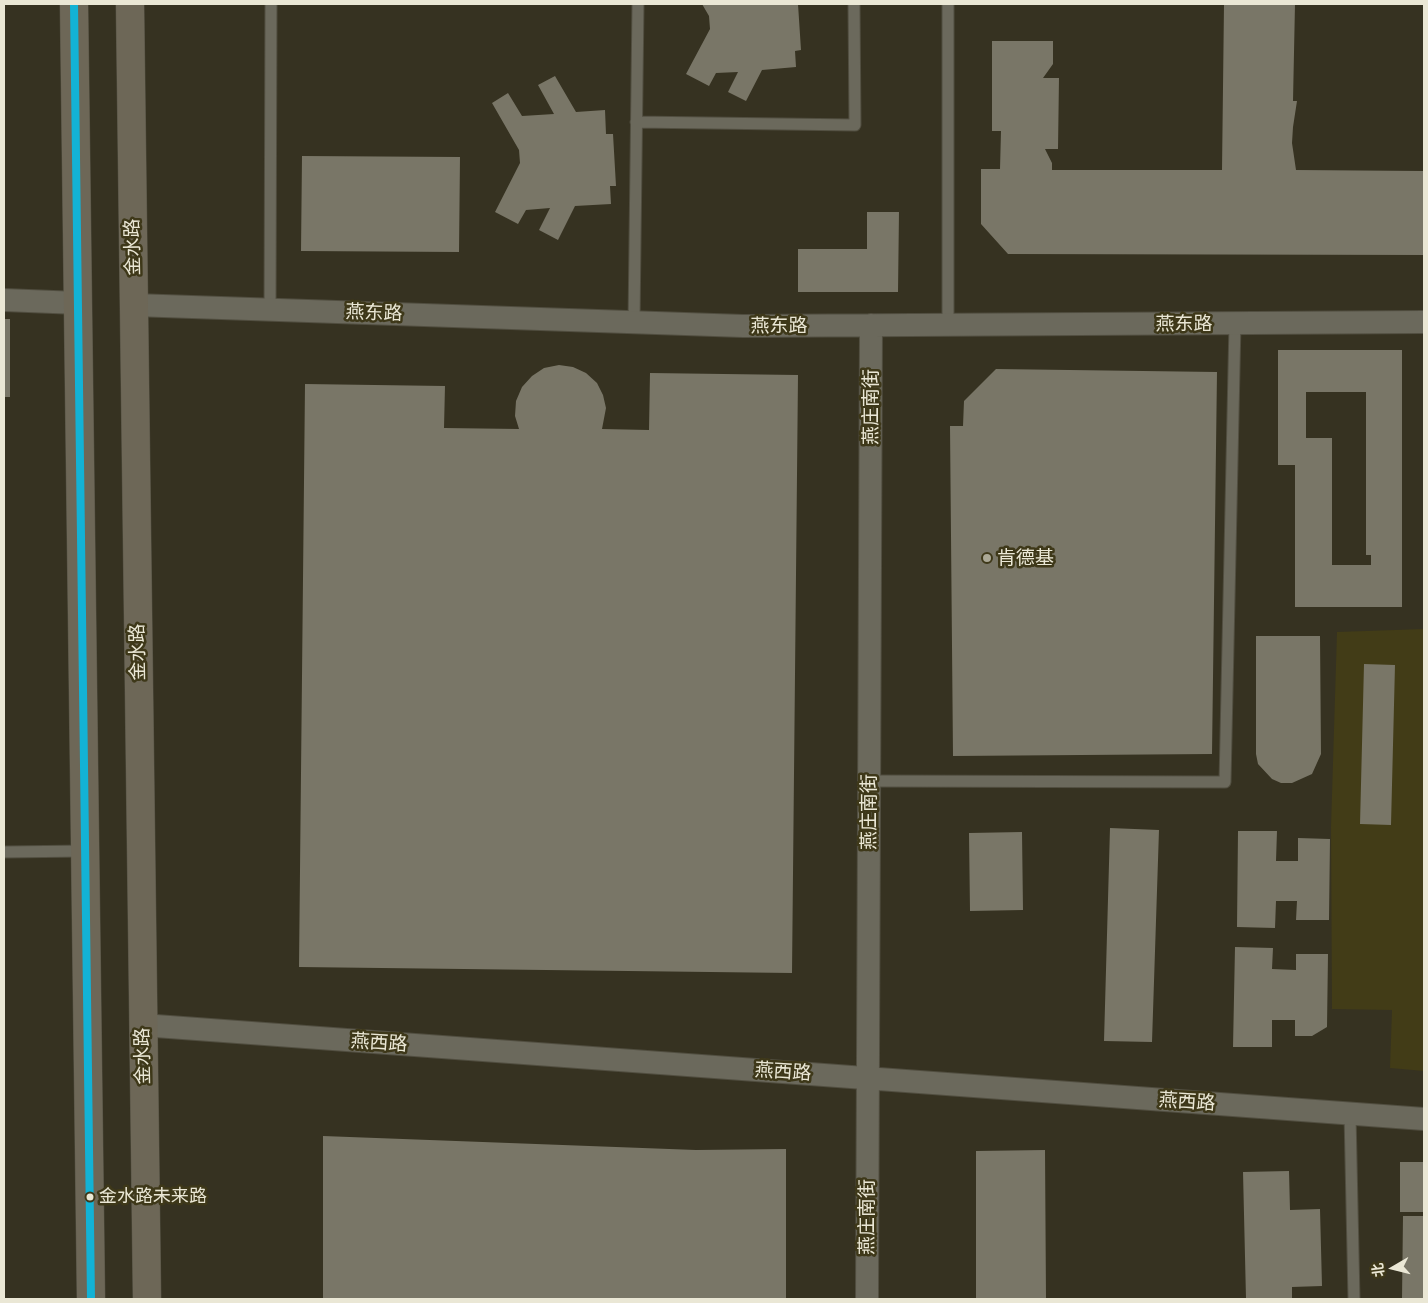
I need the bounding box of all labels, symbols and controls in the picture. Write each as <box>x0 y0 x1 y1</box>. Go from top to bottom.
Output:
street label: 金水路 <box>121 218 145 276</box>
street label: 燕东路 <box>345 301 403 325</box>
street label: 燕东路 <box>1156 313 1212 335</box>
street label: 燕东路 <box>751 315 807 337</box>
street label: 燕庄南街 <box>860 369 882 445</box>
place label: 肯德基 <box>997 547 1054 569</box>
marker: 肯德基 <box>981 552 993 564</box>
street label: 金水路 <box>126 623 150 681</box>
street label: 燕庄南街 <box>858 774 880 850</box>
street label: 金水路 <box>131 1027 155 1085</box>
street label: 燕西路 <box>350 1030 408 1056</box>
street label: 燕西路 <box>754 1059 812 1085</box>
street label: 燕西路 <box>1158 1089 1216 1115</box>
street label: 燕庄南街 <box>856 1179 878 1255</box>
place label: 金水路未来路 <box>99 1186 207 1208</box>
marker: 金水路未来路 <box>85 1192 95 1202</box>
north arrow <box>1368 1243 1418 1293</box>
text: 北 <box>1368 1262 1388 1278</box>

